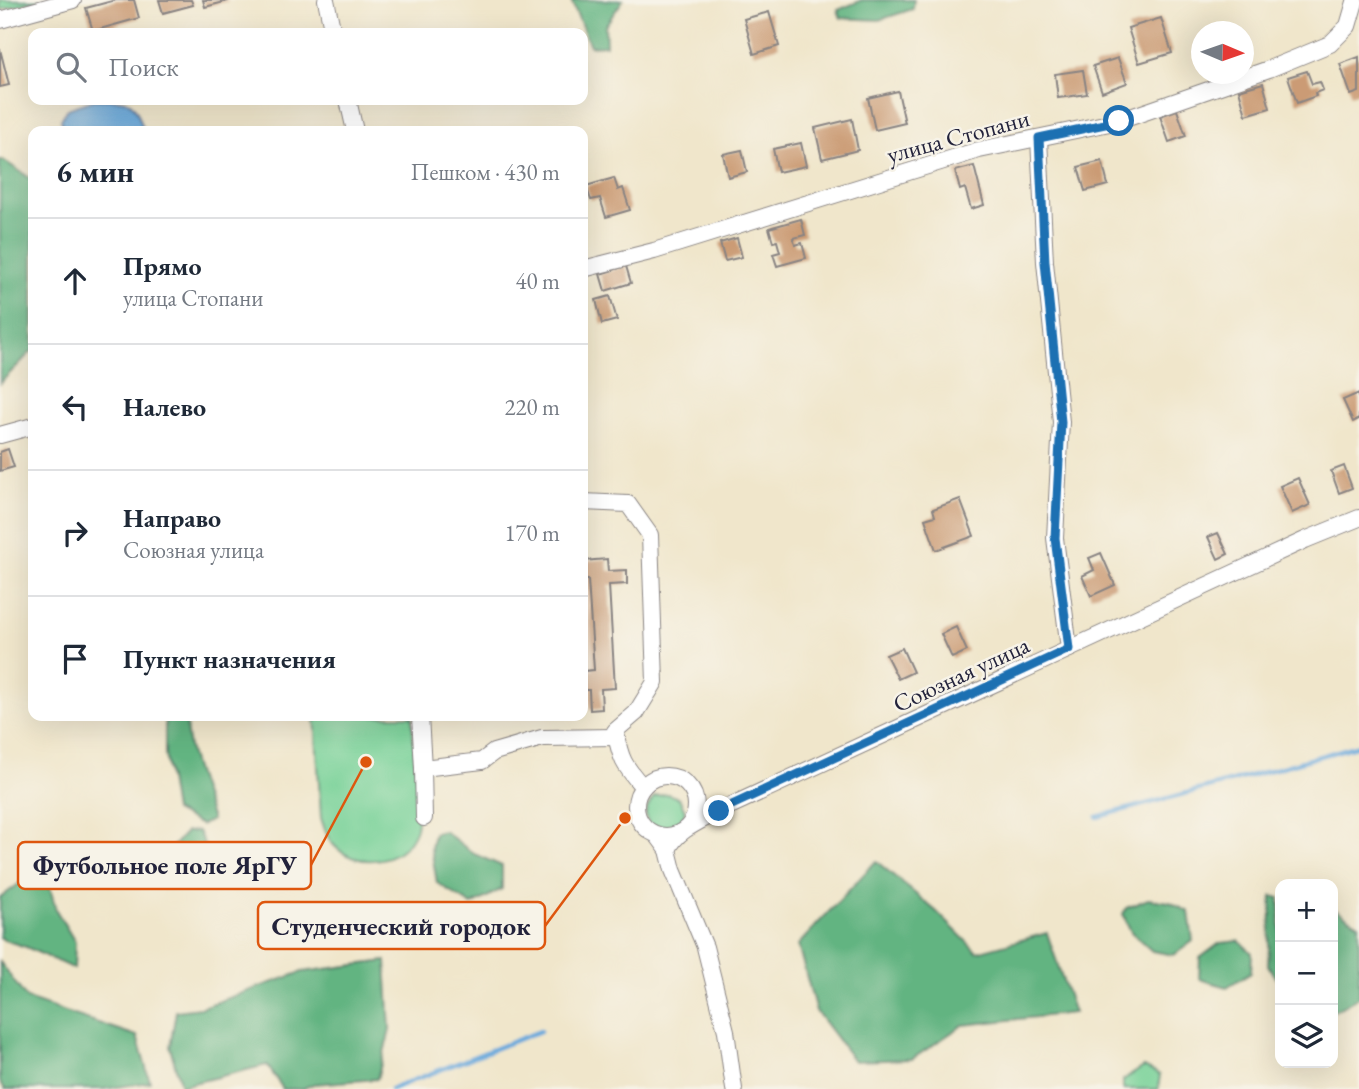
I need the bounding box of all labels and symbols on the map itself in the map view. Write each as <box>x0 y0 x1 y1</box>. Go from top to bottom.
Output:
north arrow <box>1191 21 1254 84</box>
street label: улица Стопани <box>883 102 1033 170</box>
route start <box>1103 105 1134 136</box>
street label: Союзная улица <box>888 629 1035 719</box>
route end <box>703 795 734 826</box>
callout: Футбольное поле ЯрГУ <box>18 842 311 889</box>
text: Футбольное поле ЯрГУ <box>33 848 298 882</box>
callout: Студенческий городок <box>258 902 545 949</box>
text: Студенческий городок <box>271 909 531 943</box>

